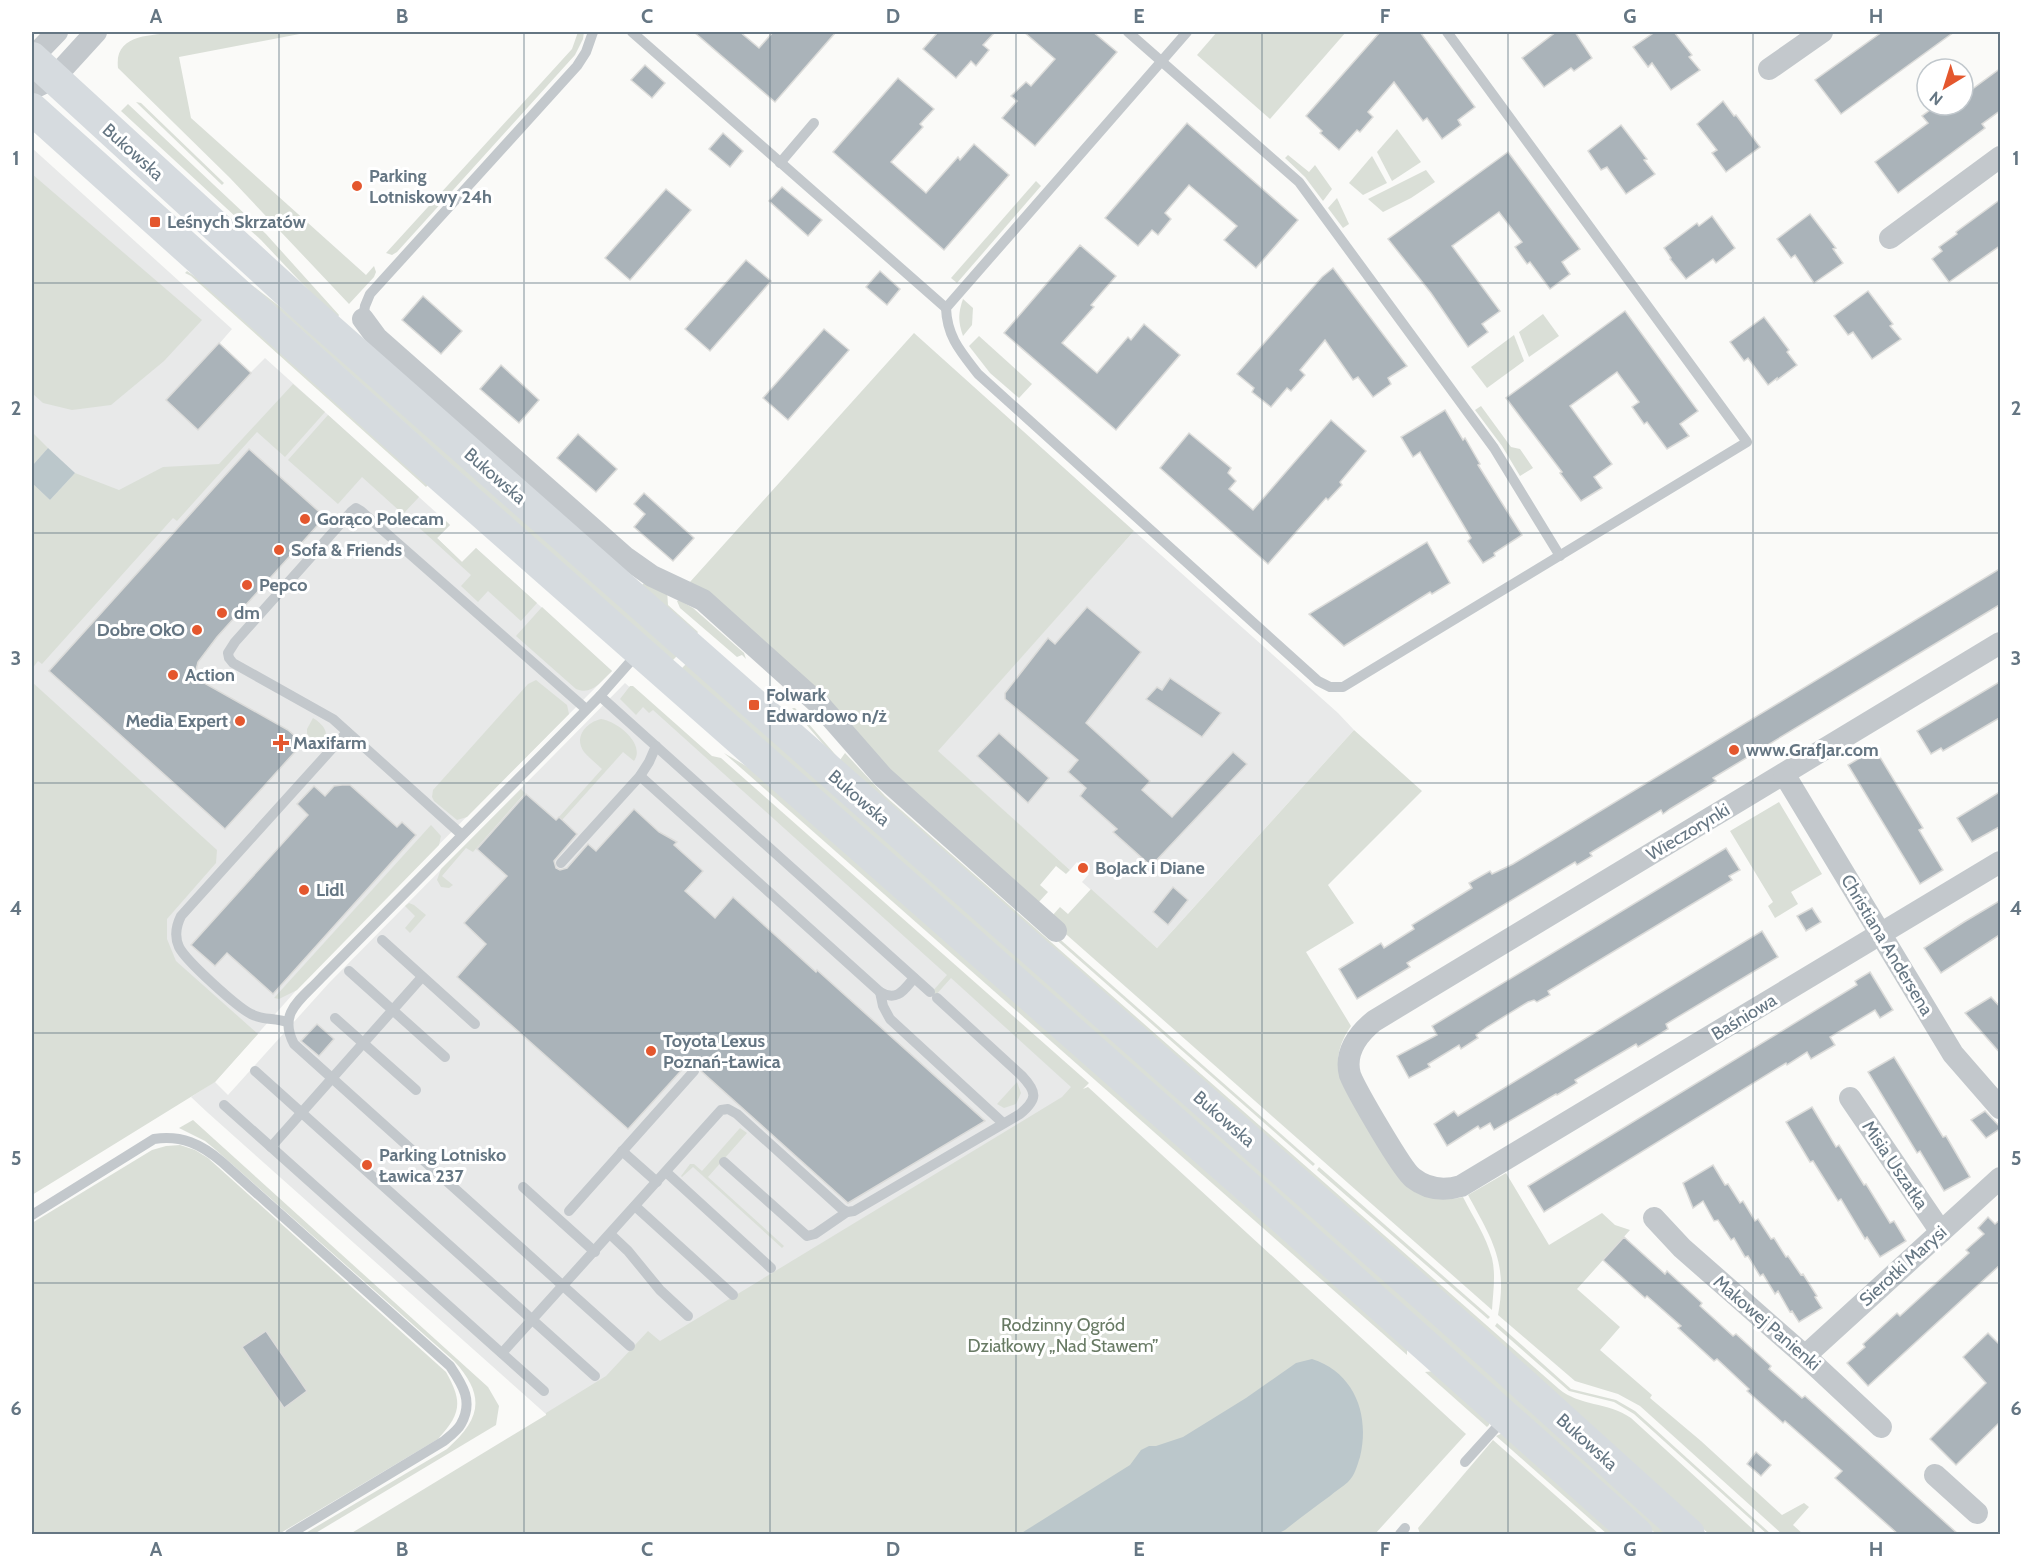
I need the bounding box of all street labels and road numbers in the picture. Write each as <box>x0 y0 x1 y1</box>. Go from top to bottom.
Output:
street label: Bukowska <box>98 119 168 185</box>
street label: Bukowska <box>460 443 531 509</box>
street label: Bukowska <box>824 765 895 831</box>
street label: Wieczorynki <box>1642 799 1734 865</box>
street label: Christiana Andersena <box>1836 871 1938 1020</box>
street label: Baśniowa <box>1707 989 1781 1045</box>
street label: Bukowska <box>1189 1086 1260 1152</box>
street label: Misia Uszatka <box>1857 1117 1933 1214</box>
street label: Sierotki Marysi <box>1855 1221 1951 1311</box>
street label: Makowej Panienki <box>1709 1271 1825 1375</box>
street label: Bukowska <box>1552 1409 1622 1475</box>

